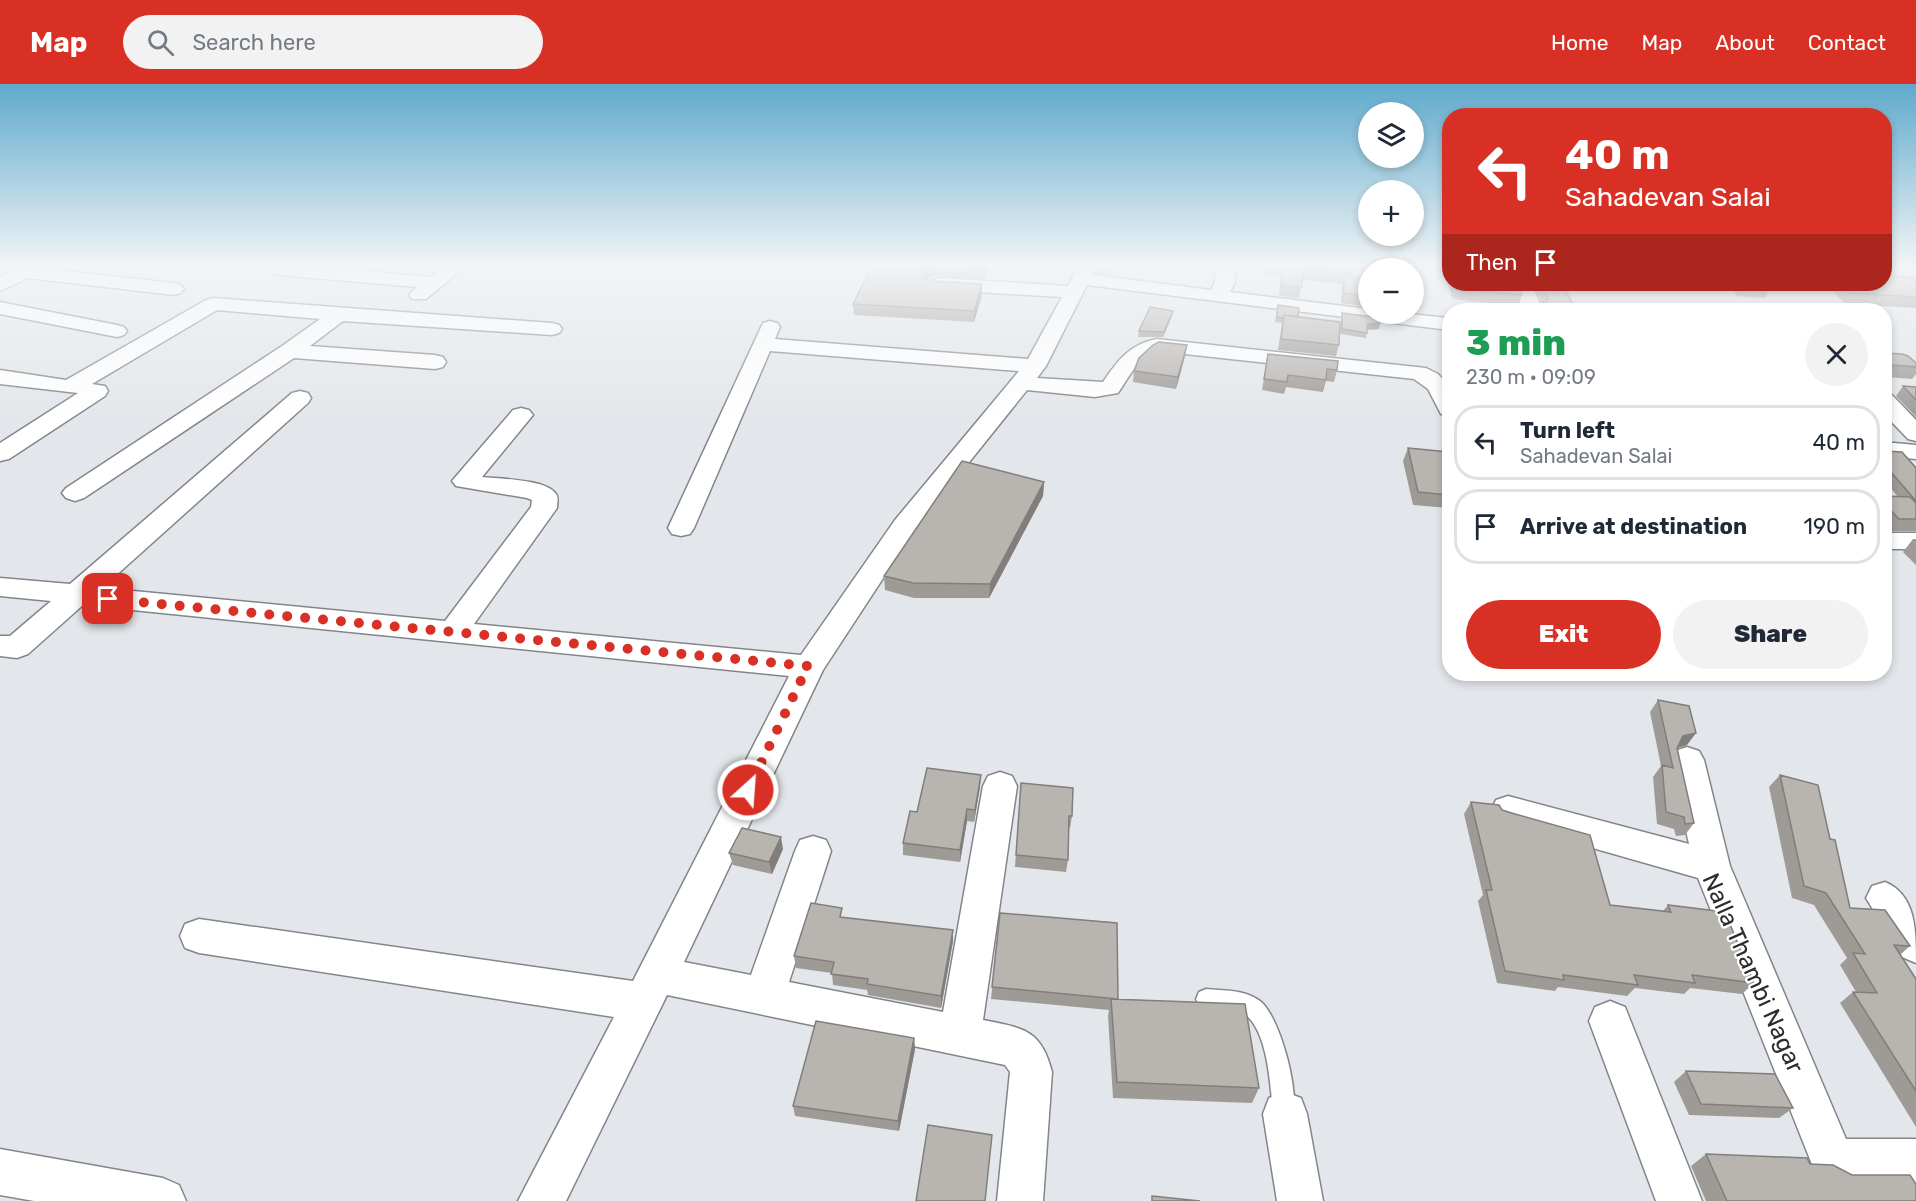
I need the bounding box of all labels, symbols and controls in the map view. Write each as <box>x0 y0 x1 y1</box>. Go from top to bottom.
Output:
search box <box>123 15 543 69</box>
text: Map <box>30 26 87 59</box>
icon: search <box>144 26 177 59</box>
text: Search here <box>192 29 316 56</box>
text: Home <box>1551 30 1608 55</box>
text: Map <box>1641 30 1682 55</box>
text: About <box>1715 30 1775 55</box>
text: Contact <box>1808 30 1886 55</box>
map controls <box>1358 102 1424 324</box>
button: layers <box>1358 102 1424 168</box>
text: 40 m <box>1565 130 1670 180</box>
icon: left <box>1466 132 1544 210</box>
button: + <box>1358 180 1424 246</box>
text: Sahadevan Salai <box>1565 181 1771 213</box>
icon: arrive <box>1529 246 1562 279</box>
text: Then <box>1466 249 1517 276</box>
button: − <box>1358 258 1424 324</box>
text: 3 min <box>1466 321 1566 364</box>
button: close <box>1805 323 1868 386</box>
text: 230 m · 09:09 <box>1466 365 1596 389</box>
text: Turn left <box>1520 417 1615 444</box>
icon: left <box>1469 426 1502 459</box>
text: 40 m <box>1812 429 1865 456</box>
text: Sahadevan Salai <box>1520 444 1672 468</box>
icon: arrive <box>1469 510 1502 543</box>
text: Arrive at destination <box>1520 513 1747 540</box>
text: 190 m <box>1804 513 1865 540</box>
pin <box>82 573 133 624</box>
icon: arrive <box>91 582 124 615</box>
button: Exit <box>1466 600 1661 669</box>
button: Share <box>1673 600 1868 669</box>
position arrow <box>716 758 780 822</box>
street label: Nalla Thambi Nagar <box>1696 869 1810 1077</box>

